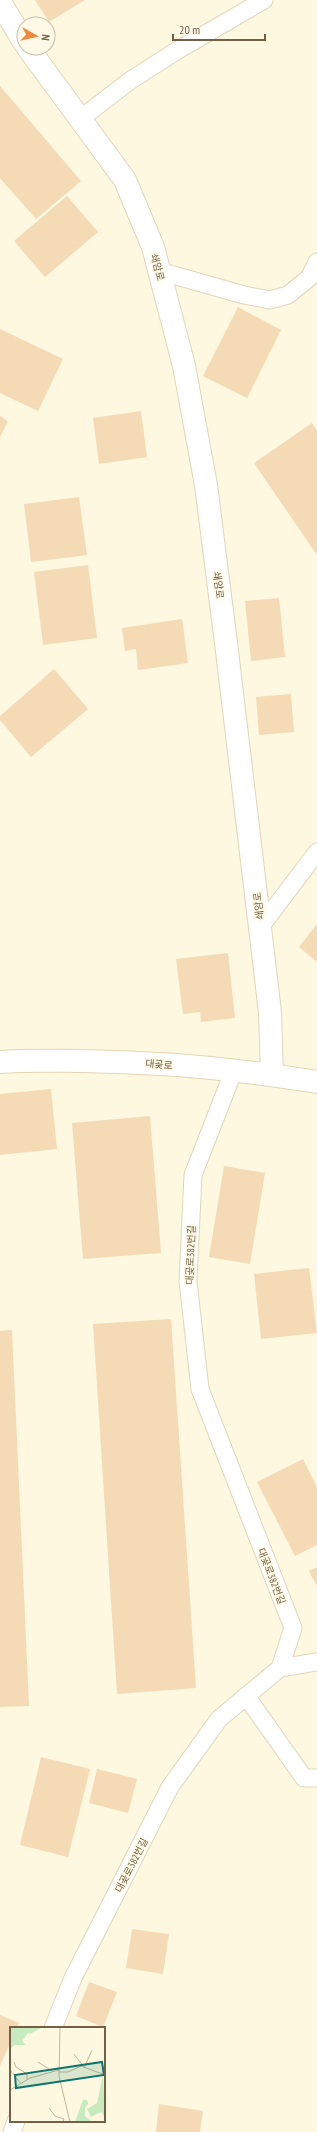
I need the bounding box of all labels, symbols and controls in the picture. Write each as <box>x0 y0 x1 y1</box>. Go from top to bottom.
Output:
north arrow <box>16 16 56 56</box>
scale bar <box>173 16 265 42</box>
text: 20 m <box>179 22 200 37</box>
text: N <box>39 33 53 41</box>
street label: 쇄암로 <box>148 252 167 282</box>
street label: 쇄암로 <box>210 571 227 600</box>
street label: 쇄암로 <box>251 892 266 920</box>
street label: 대곶로 <box>145 1057 173 1072</box>
street label: 대곶로382번길 <box>183 1225 198 1285</box>
street label: 대곶로382번길 <box>255 1546 288 1606</box>
street label: 대곶로382번길 <box>112 1836 151 1895</box>
inset map <box>10 2027 105 2122</box>

